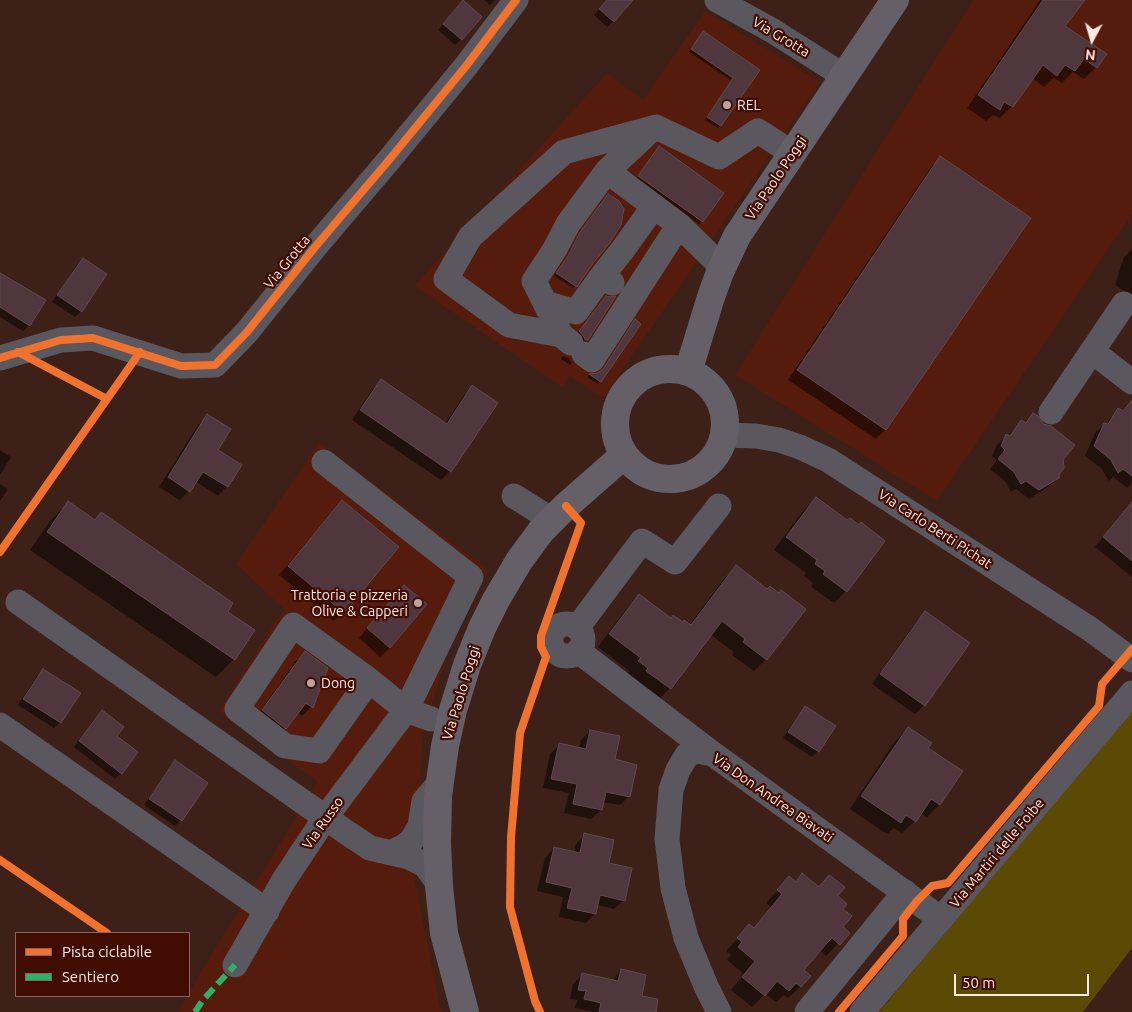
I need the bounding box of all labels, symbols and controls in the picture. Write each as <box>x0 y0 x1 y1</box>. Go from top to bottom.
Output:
street label: Via Grotta <box>749 13 813 61</box>
north arrow <box>1067 15 1117 65</box>
text: N <box>1084 46 1096 63</box>
place label: REL <box>737 97 761 113</box>
marker: REL <box>721 99 733 111</box>
street label: Via Paolo Poggi <box>742 133 810 223</box>
street label: Via Grotta <box>260 232 314 292</box>
street label: Via Carlo Berti Pichat <box>875 486 995 572</box>
place label: Trattoria e pizzeria Olive & Capperi <box>291 587 408 620</box>
marker: Trattoria e pizzeria Olive & Capperi <box>412 597 424 609</box>
street label: Via Paolo Poggi <box>439 644 483 742</box>
place label: Dong <box>321 675 355 691</box>
marker: Dong <box>305 677 317 689</box>
street label: Via Don Andrea Biavati <box>709 750 837 846</box>
street label: Via Russo <box>299 794 347 852</box>
street label: Via Martiri delle Foibe <box>946 795 1048 911</box>
legend <box>15 932 190 997</box>
text: Pista ciclabile <box>62 943 152 960</box>
scale bar <box>957 964 1092 996</box>
text: Sentiero <box>62 968 119 985</box>
text: 50 m <box>962 974 995 991</box>

